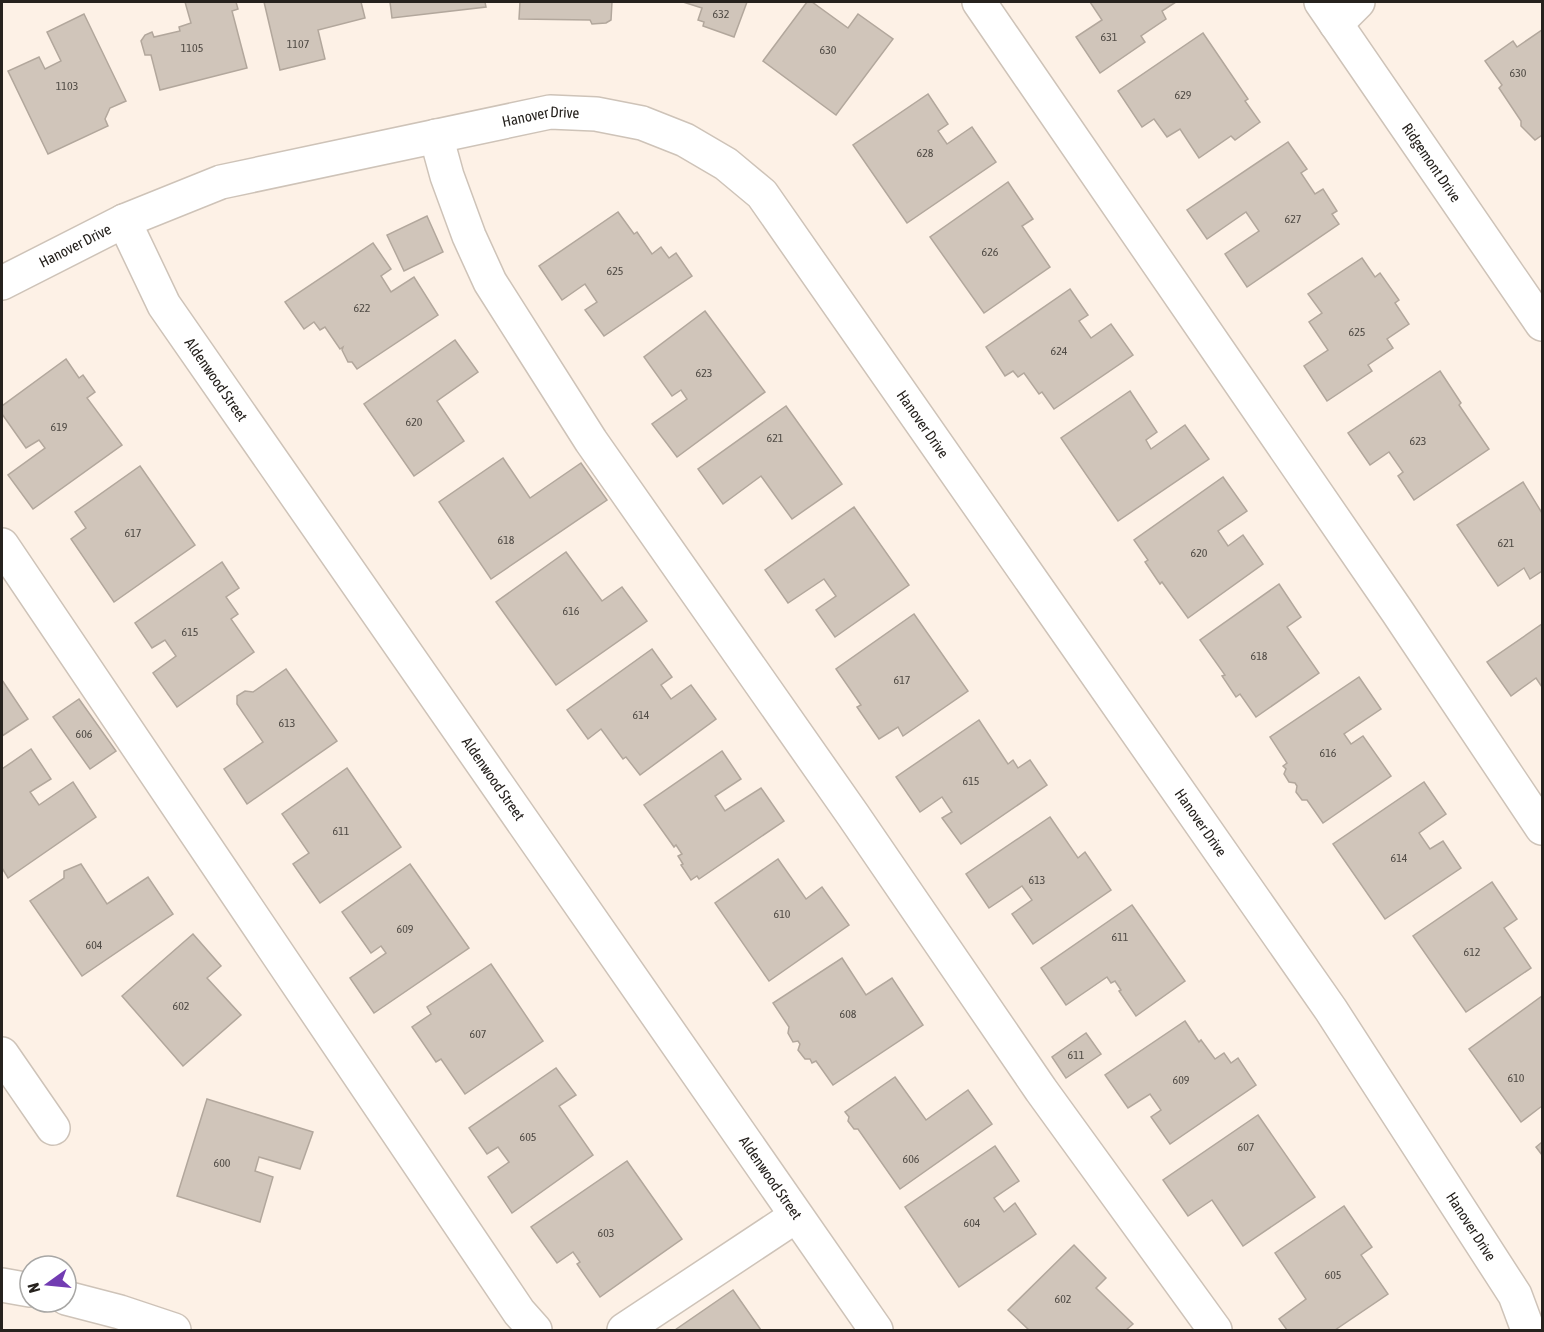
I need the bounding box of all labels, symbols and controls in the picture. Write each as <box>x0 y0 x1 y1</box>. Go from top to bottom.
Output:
house number: 632 <box>713 7 729 21</box>
house number: 631 <box>1101 30 1118 44</box>
house number: 1107 <box>287 37 310 51</box>
house number: 1105 <box>181 41 203 55</box>
house number: 630 <box>820 43 837 57</box>
house number: 630 <box>1510 66 1527 80</box>
house number: 1103 <box>56 79 78 93</box>
house number: 629 <box>1175 88 1192 102</box>
street label: Hanover Drive <box>500 103 580 130</box>
street label: Ridgemont Drive <box>1399 120 1465 205</box>
house number: 628 <box>917 146 934 160</box>
house number: 627 <box>1285 212 1302 226</box>
street label: Hanover Drive <box>36 220 114 271</box>
house number: 626 <box>982 245 999 259</box>
house number: 625 <box>607 264 623 278</box>
house number: 622 <box>354 301 370 315</box>
house number: 625 <box>1349 325 1365 339</box>
street label: Aldenwood Street <box>182 335 251 424</box>
house number: 624 <box>1051 344 1068 358</box>
house number: 623 <box>696 366 712 380</box>
street label: Hanover Drive <box>894 387 952 461</box>
house number: 620 <box>406 415 423 429</box>
house number: 619 <box>51 420 68 434</box>
house number: 621 <box>767 431 784 445</box>
house number: 623 <box>1410 434 1426 448</box>
house number: 617 <box>125 526 142 540</box>
house number: 618 <box>498 533 515 547</box>
house number: 621 <box>1498 536 1515 550</box>
house number: 620 <box>1191 546 1208 560</box>
house number: 616 <box>563 604 580 618</box>
house number: 615 <box>182 625 198 639</box>
house number: 618 <box>1251 649 1268 663</box>
house number: 617 <box>894 673 911 687</box>
house number: 614 <box>633 708 650 722</box>
house number: 613 <box>279 716 295 730</box>
house number: 606 <box>76 727 93 741</box>
street label: Aldenwood Street <box>459 734 528 823</box>
house number: 616 <box>1320 746 1337 760</box>
house number: 615 <box>963 774 979 788</box>
street label: Hanover Drive <box>1172 786 1230 860</box>
house number: 611 <box>333 824 350 838</box>
house number: 614 <box>1391 851 1408 865</box>
house number: 613 <box>1029 873 1045 887</box>
house number: 610 <box>774 907 791 921</box>
house number: 609 <box>397 922 414 936</box>
house number: 611 <box>1112 930 1129 944</box>
house number: 604 <box>86 938 103 952</box>
house number: 612 <box>1464 945 1480 959</box>
house number: 602 <box>173 999 189 1013</box>
house number: 608 <box>840 1007 857 1021</box>
house number: 607 <box>470 1027 487 1041</box>
house number: 611 <box>1068 1048 1085 1062</box>
house number: 610 <box>1508 1071 1525 1085</box>
house number: 609 <box>1173 1073 1190 1087</box>
house number: 605 <box>520 1130 536 1144</box>
street label: Aldenwood Street <box>736 1133 806 1223</box>
house number: 607 <box>1238 1140 1255 1154</box>
house number: 606 <box>903 1152 920 1166</box>
house number: 600 <box>214 1156 231 1170</box>
street label: Hanover Drive <box>1443 1189 1500 1264</box>
house number: 604 <box>964 1216 981 1230</box>
house number: 603 <box>598 1226 614 1240</box>
north arrow <box>18 1254 78 1314</box>
house number: 605 <box>1325 1268 1341 1282</box>
text: N <box>24 1281 43 1295</box>
house number: 602 <box>1055 1292 1071 1306</box>

